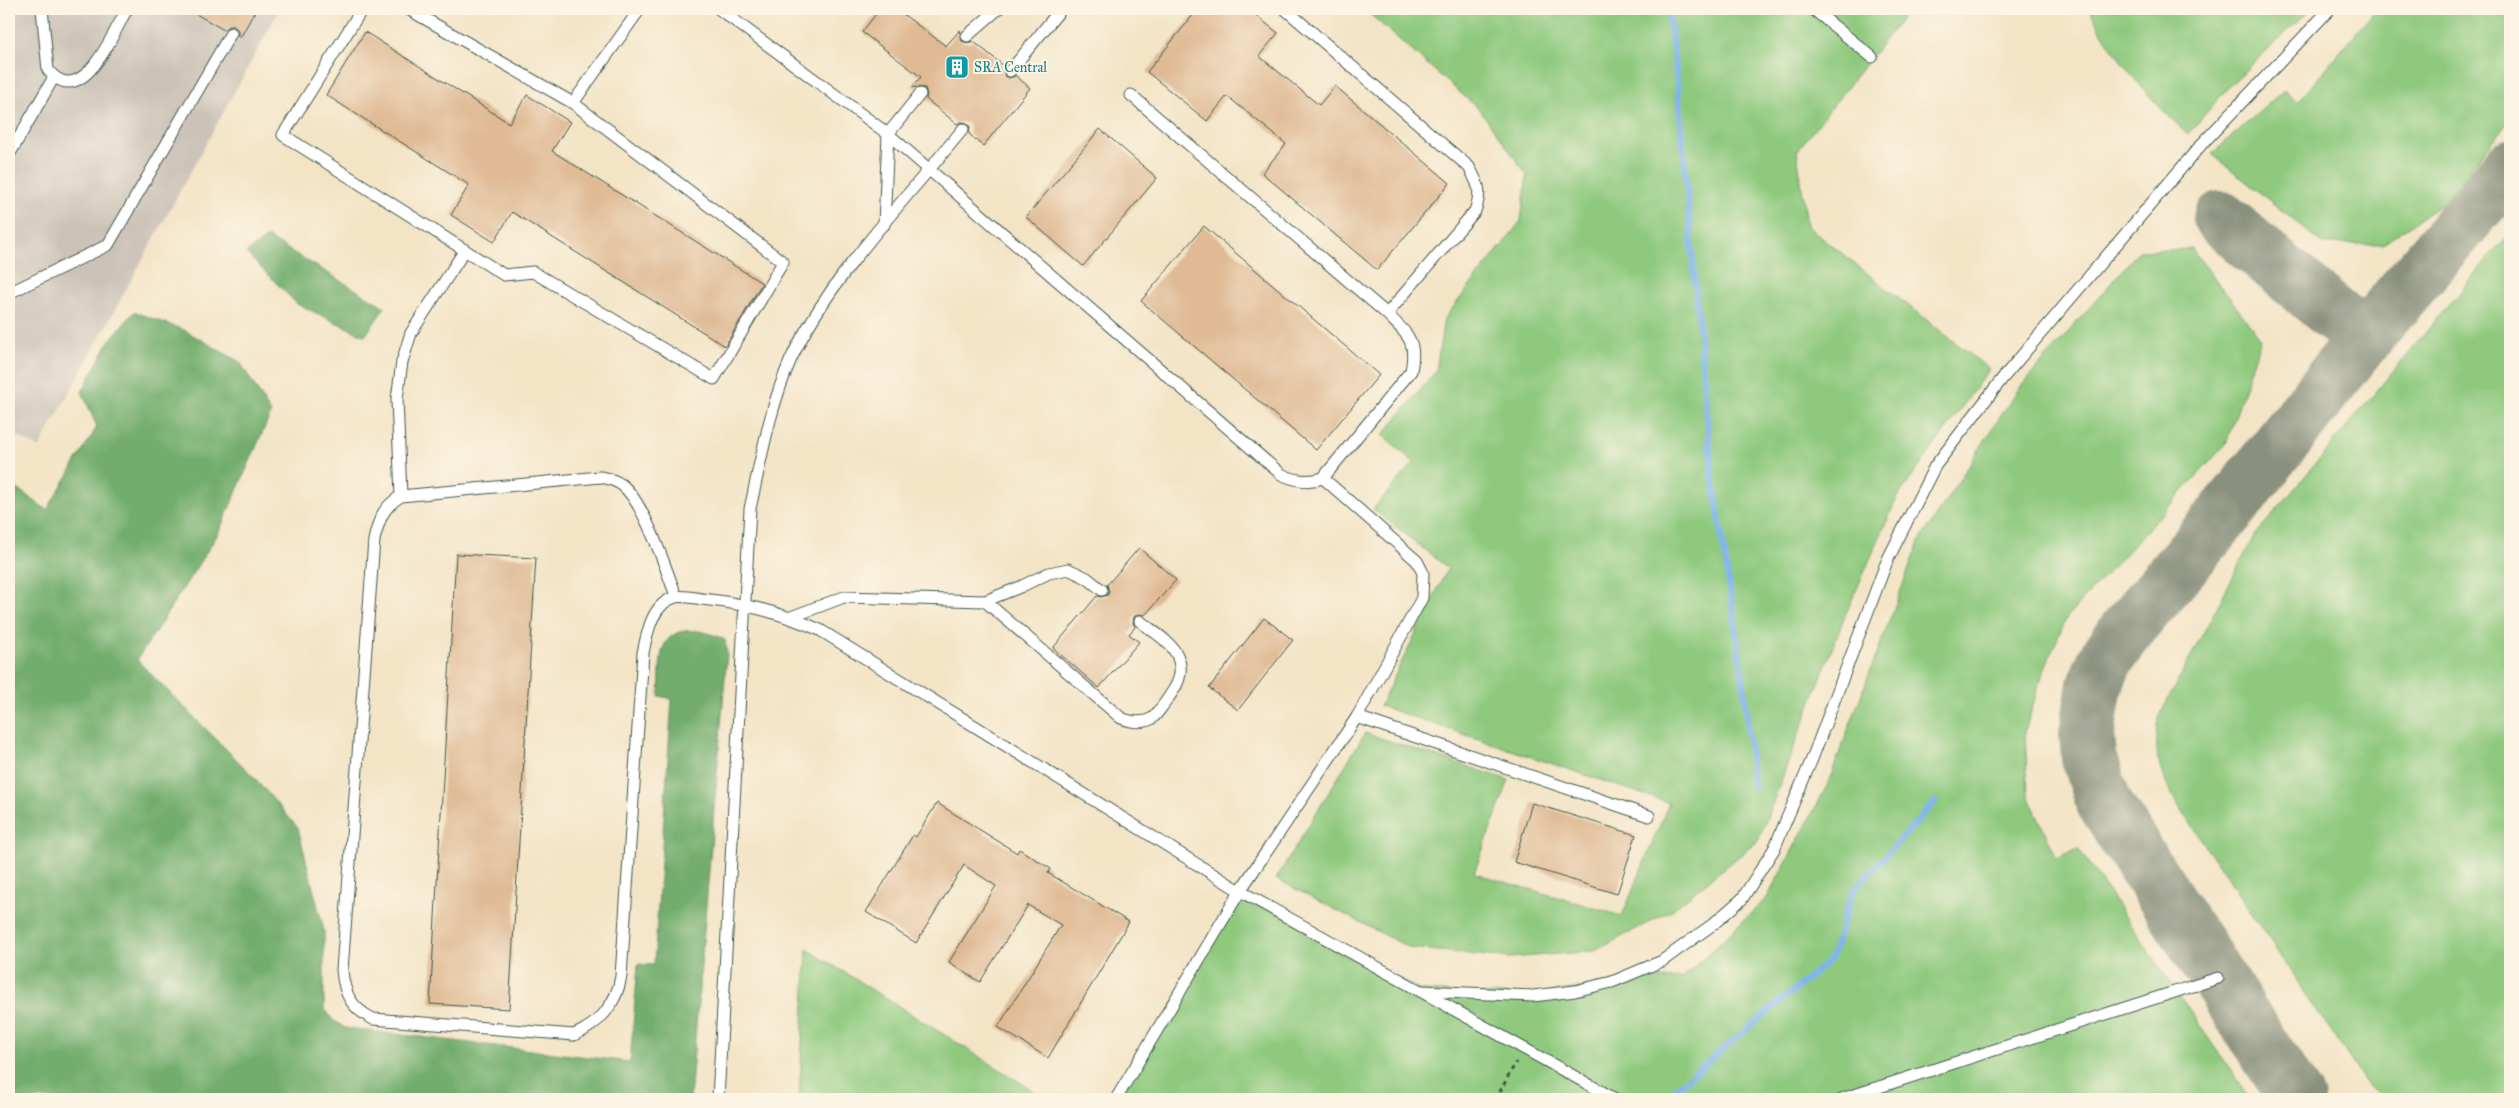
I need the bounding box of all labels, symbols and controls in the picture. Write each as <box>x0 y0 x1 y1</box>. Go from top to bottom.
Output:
building icon: SRA Central <box>944 54 970 80</box>
place label: SRA Central <box>974 59 1047 76</box>

